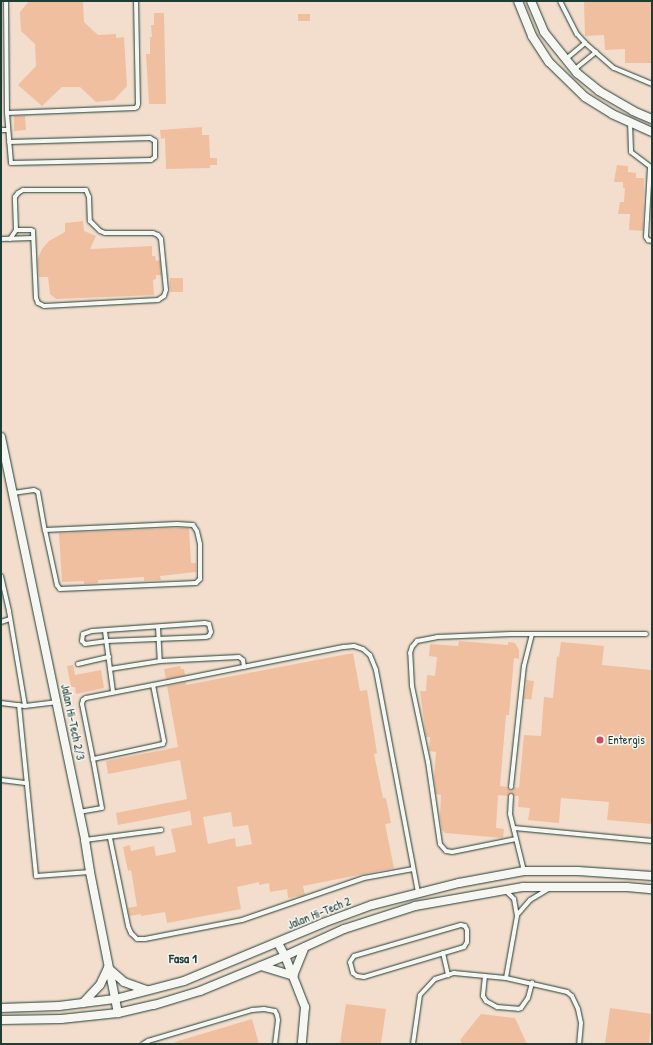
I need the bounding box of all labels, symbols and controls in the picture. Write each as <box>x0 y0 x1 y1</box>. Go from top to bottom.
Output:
street label: Jalan Hi-Tech 2/3 <box>58 683 88 761</box>
place label: Entergis <box>608 733 645 747</box>
marker: Entergis <box>595 735 605 745</box>
street label: Jalan Hi-Tech 2 <box>285 894 353 932</box>
district label: Fasa 1 <box>169 950 197 966</box>

